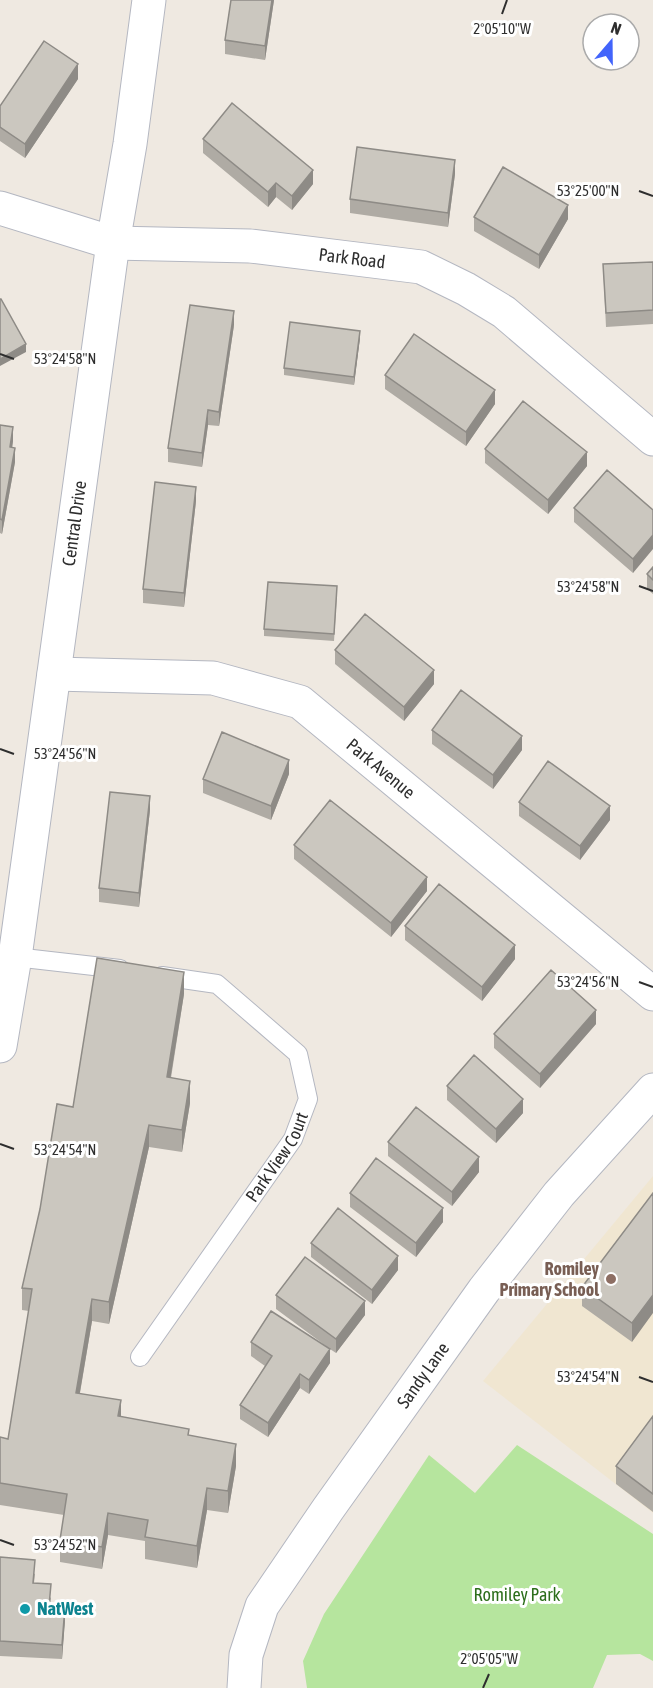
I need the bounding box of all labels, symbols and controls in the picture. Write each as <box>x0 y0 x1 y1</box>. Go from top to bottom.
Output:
north arrow <box>581 12 641 72</box>
text: N <box>609 18 624 38</box>
text: 2°05'10"W <box>473 20 531 37</box>
text: 53°25'00"N <box>557 182 619 199</box>
street label: Park Road <box>317 244 386 273</box>
text: 53°24'58"N <box>34 350 96 367</box>
street label: Central Drive <box>58 479 90 567</box>
text: 53°24'58"N <box>557 578 619 595</box>
street label: Park Avenue <box>343 734 419 803</box>
text: 53°24'56"N <box>34 745 96 762</box>
text: 53°24'56"N <box>557 973 619 990</box>
street label: Park View Court <box>241 1109 312 1206</box>
text: 53°24'54"N <box>34 1141 96 1158</box>
place label: Romiley Primary School <box>500 1258 600 1300</box>
marker: Romiley Primary School <box>604 1272 618 1286</box>
street label: Sandy Lane <box>392 1338 453 1412</box>
text: 53°24'54"N <box>557 1368 619 1385</box>
text: 53°24'52"N <box>34 1536 96 1553</box>
park label: Romiley Park <box>473 1584 561 1605</box>
place label: NatWest <box>37 1598 94 1619</box>
marker: NatWest <box>18 1602 32 1616</box>
text: 2°05'05"W <box>460 1650 518 1667</box>

